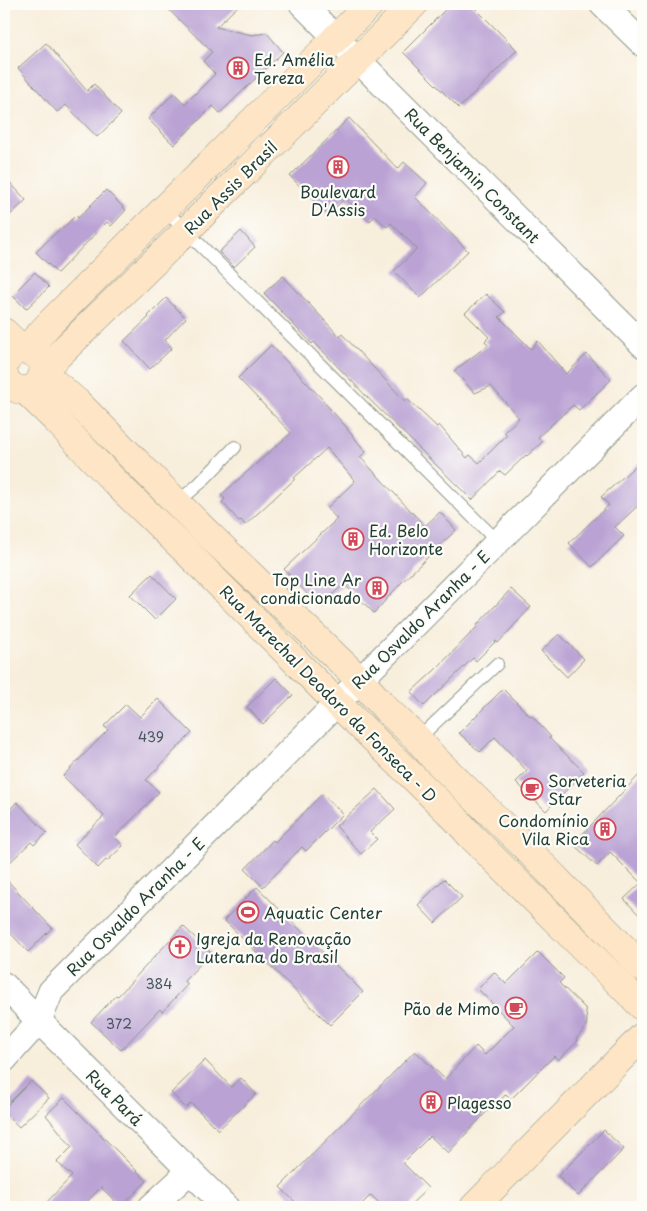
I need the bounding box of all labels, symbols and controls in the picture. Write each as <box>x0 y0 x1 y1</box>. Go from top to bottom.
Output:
place label: Ed. Amélia Tereza <box>254 47 335 89</box>
building icon: Ed. Amélia Tereza <box>226 56 250 80</box>
street label: Rua Benjamin Constant <box>400 102 546 248</box>
street label: Rua Assis Brasil <box>178 135 282 239</box>
building icon: Boulevard D'Assis <box>326 155 350 179</box>
place label: Boulevard D'Assis <box>300 179 376 221</box>
place label: Ed. Belo Horizonte <box>369 518 443 560</box>
building icon: Ed. Belo Horizonte <box>341 527 365 551</box>
street label: Rua Osvaldo Aranha - E <box>345 544 495 694</box>
place label: Top Line Ar condicionado <box>260 567 362 609</box>
building icon: Top Line Ar condicionado <box>365 576 389 600</box>
street label: Rua Marechal Deodoro da Fonseca - D <box>215 579 443 807</box>
house number: 439 <box>138 726 164 747</box>
place label: Sorveteria Star <box>548 768 626 810</box>
cafe icon: Sorveteria Star <box>520 777 544 801</box>
place label: Condomínio Vila Rica <box>498 808 589 850</box>
building icon: Condomínio Vila Rica <box>593 817 617 841</box>
street label: Rua Osvaldo Aranha - E <box>60 831 210 981</box>
sports icon: Aquatic Center <box>236 900 260 924</box>
place label: Aquatic Center <box>264 900 383 924</box>
place label: Igreja da Renovação Luterana do Brasil <box>196 926 352 968</box>
church icon: Igreja da Renovação Luterana do Brasil <box>168 935 192 959</box>
house number: 384 <box>145 973 173 994</box>
place label: Pão de Mimo <box>403 996 500 1020</box>
cafe icon: Pão de Mimo <box>504 996 528 1020</box>
house number: 372 <box>106 1013 132 1034</box>
street label: Rua Pará <box>81 1063 149 1131</box>
building icon: Plagesso <box>419 1090 443 1114</box>
place label: Plagesso <box>447 1090 512 1114</box>

